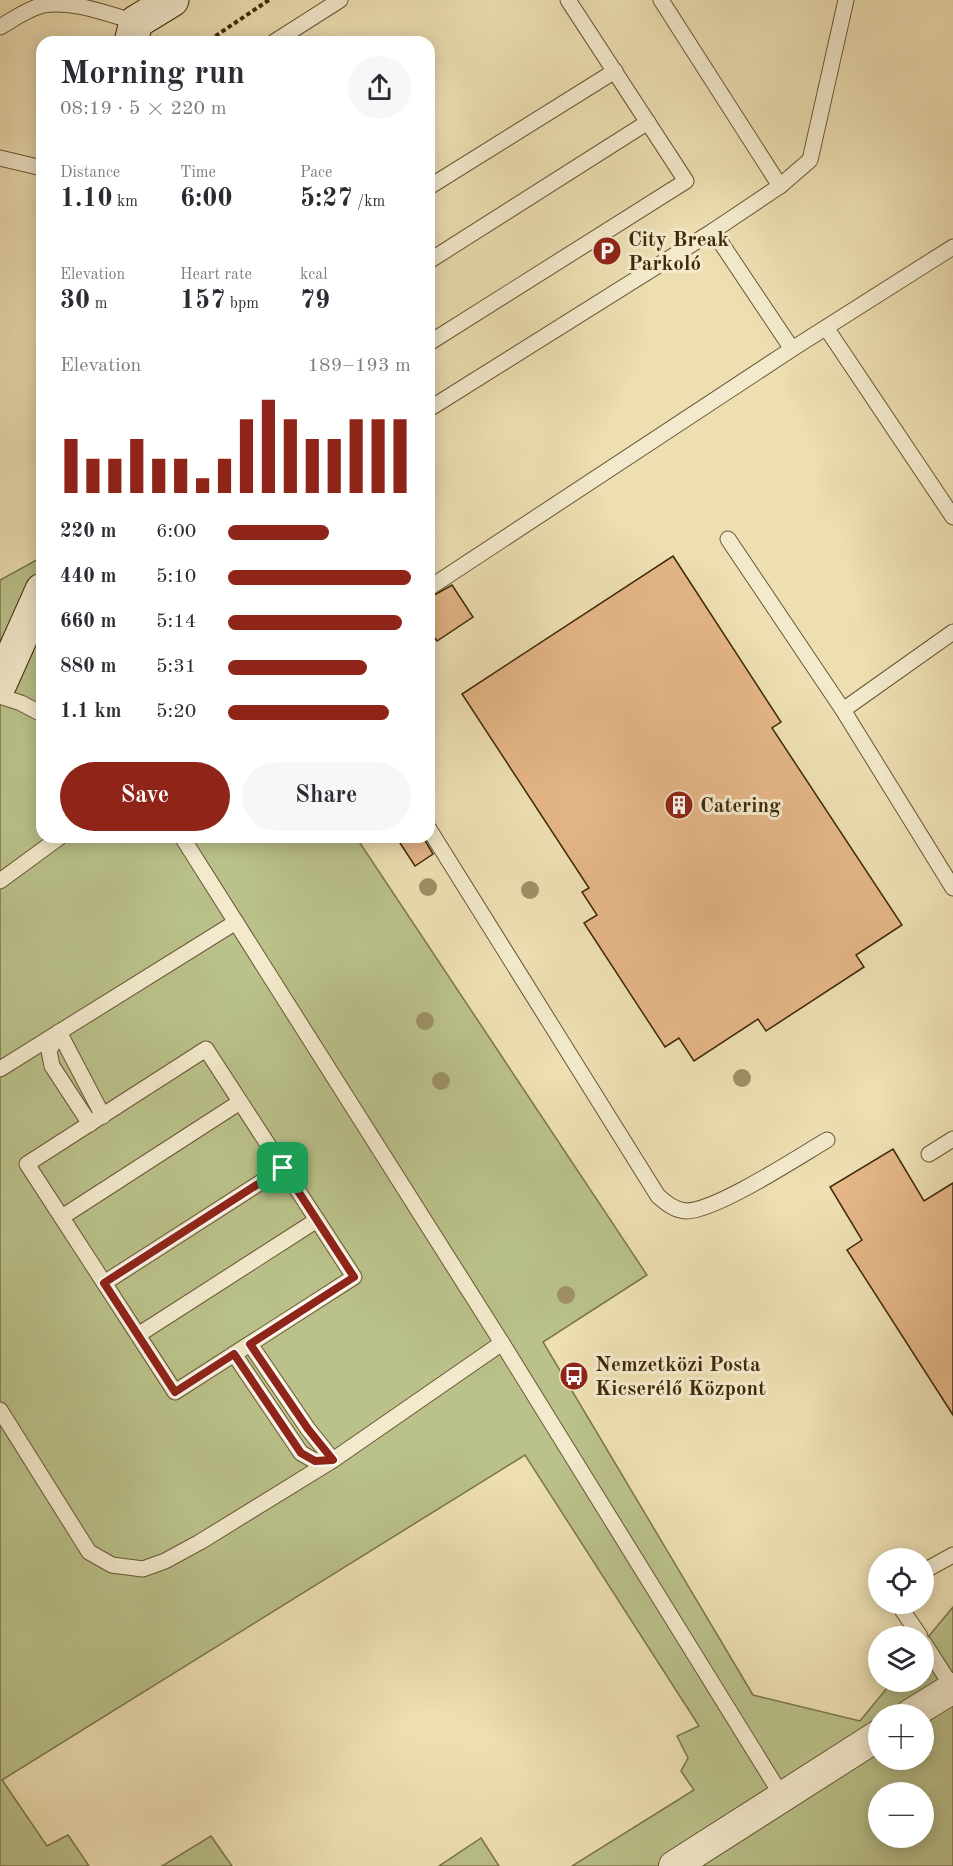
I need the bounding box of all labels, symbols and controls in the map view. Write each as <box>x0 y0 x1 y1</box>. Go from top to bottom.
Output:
button: share <box>348 56 411 119</box>
text: Morning run <box>60 58 245 91</box>
text: 08:19 · 5 × 220 m <box>60 99 227 119</box>
text: Distance <box>60 165 120 181</box>
text: Time <box>180 165 216 181</box>
text: Pace <box>300 165 332 181</box>
text: 1.10 <box>60 186 113 212</box>
text: 6:00 <box>180 186 233 212</box>
text: 5:27 <box>300 186 353 212</box>
text: km <box>113 194 138 210</box>
text: /km <box>353 194 385 210</box>
place label: City Break Parkoló <box>628 230 729 275</box>
parking icon: City Break Parkoló <box>591 235 623 267</box>
text: Elevation <box>60 267 125 283</box>
text: Heart rate <box>180 267 252 283</box>
text: kcal <box>300 267 328 283</box>
text: 30 <box>60 288 90 314</box>
text: 157 <box>180 288 225 314</box>
text: 79 <box>300 288 330 314</box>
text: m <box>90 296 107 312</box>
text: bpm <box>225 296 259 312</box>
text: Elevation <box>60 356 141 376</box>
text: 189–193 m <box>308 356 411 376</box>
text: 220 m <box>60 522 116 542</box>
text: 6:00 <box>156 522 196 542</box>
text: 440 m <box>60 567 116 587</box>
text: 5:10 <box>156 567 196 587</box>
text: 660 m <box>60 612 116 632</box>
text: 5:14 <box>156 612 196 632</box>
text: 880 m <box>60 657 116 677</box>
text: 5:31 <box>156 657 196 677</box>
text: 1.1 km <box>60 702 122 722</box>
text: 5:20 <box>156 702 196 722</box>
button: Save <box>60 762 230 831</box>
button: Share <box>242 762 411 831</box>
building icon: Catering <box>663 789 695 821</box>
place label: Catering <box>700 796 781 817</box>
pin <box>257 1142 308 1193</box>
icon: arrive <box>266 1151 299 1184</box>
place label: Nemzetközi Posta Kicserélő Központ <box>595 1355 766 1400</box>
bus stop icon: Nemzetközi Posta Kicserélő Központ <box>558 1360 590 1392</box>
map controls <box>868 1548 934 1848</box>
button: locate <box>868 1548 934 1614</box>
button: layers <box>868 1626 934 1692</box>
button: + <box>868 1704 934 1770</box>
button: − <box>868 1782 934 1848</box>

